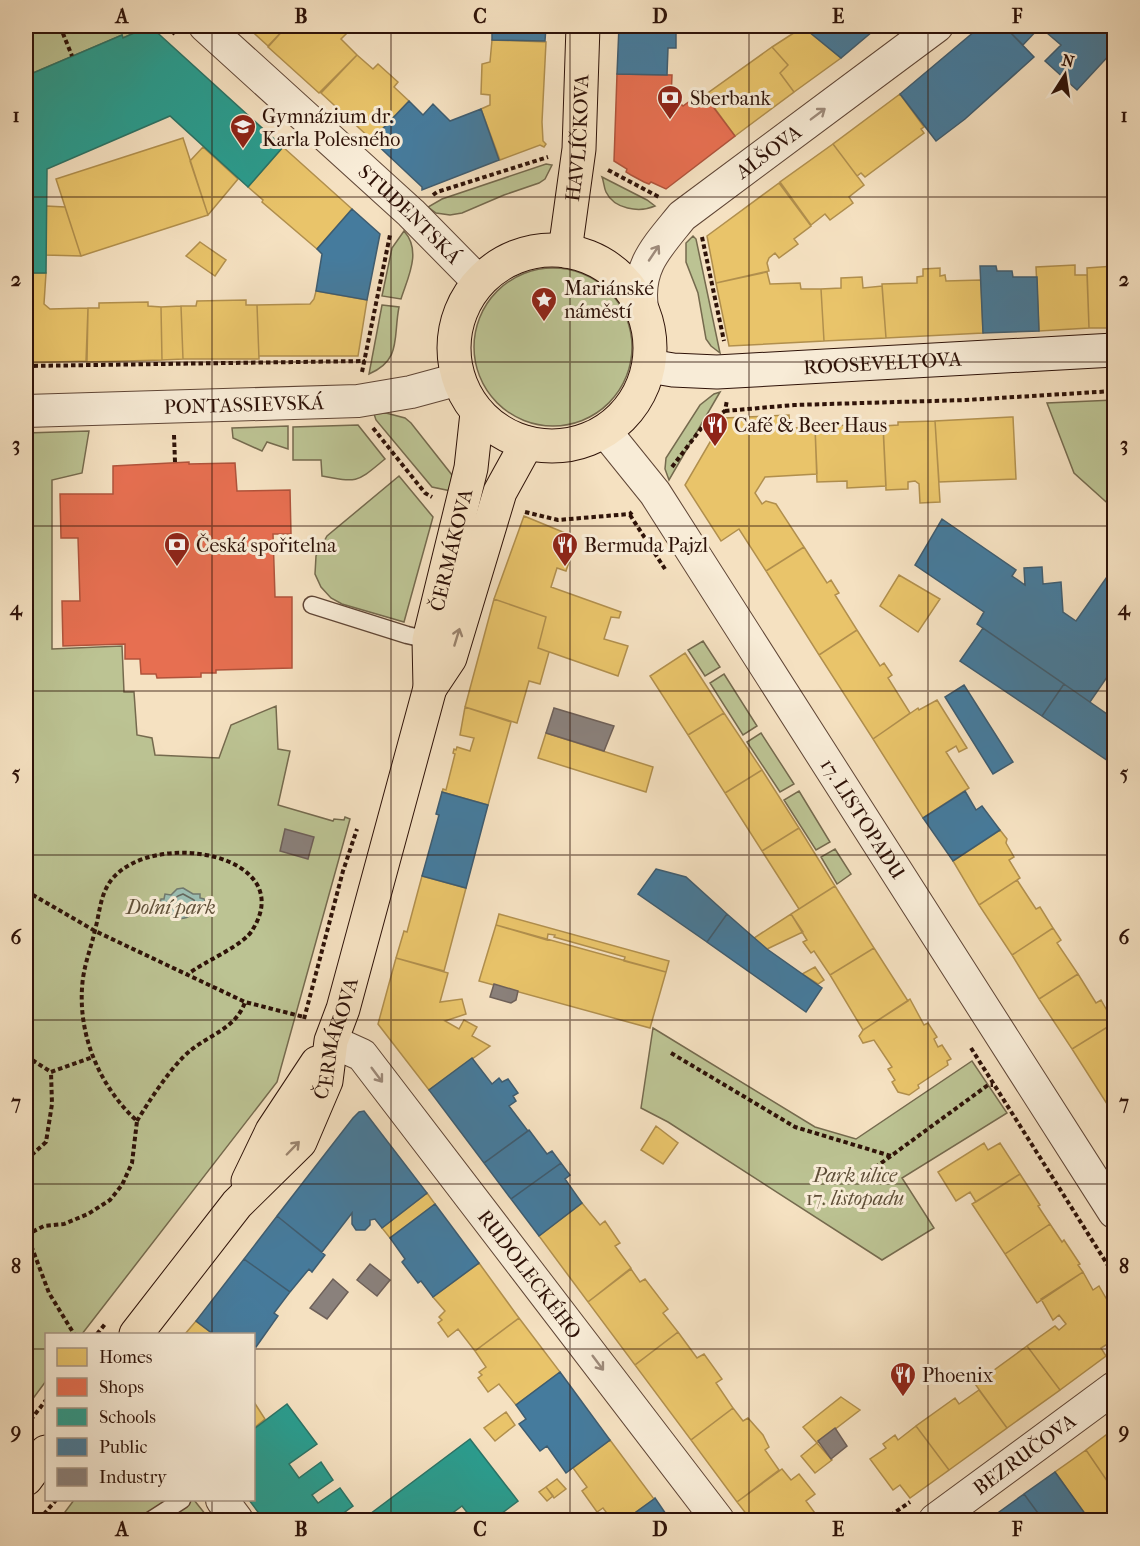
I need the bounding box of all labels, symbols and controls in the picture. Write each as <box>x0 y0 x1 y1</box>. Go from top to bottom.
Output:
text: A <box>114 5 130 28</box>
text: B <box>294 5 308 28</box>
text: C <box>473 5 487 28</box>
text: D <box>652 5 668 28</box>
text: E <box>832 5 844 28</box>
text: F <box>1011 5 1023 28</box>
north arrow <box>1035 45 1095 105</box>
text: N <box>1060 50 1077 72</box>
street label: HAVLÍČKOVA <box>560 73 593 203</box>
bank icon: Sberbank <box>655 83 685 121</box>
place label: Sberbank <box>690 87 772 110</box>
text: 1 <box>12 104 20 127</box>
text: 1 <box>1120 104 1128 127</box>
place label: Gymnázium dr. Karla Polesného <box>262 105 400 151</box>
one-way arrow <box>809 108 825 121</box>
school or university icon: Gymnázium dr. Karla Polesného <box>228 112 258 150</box>
street label: ALŠOVA <box>730 119 806 184</box>
street label: STUDENTSKÁ <box>354 160 467 269</box>
one-way arrow <box>648 245 660 262</box>
text: 2 <box>11 268 21 291</box>
text: 2 <box>1119 268 1129 291</box>
place label: Mariánské náměstí <box>564 277 654 323</box>
place icon: Mariánské náměstí <box>529 285 559 323</box>
street label: ROOSEVELTOVA <box>803 347 963 379</box>
street label: PONTASSIEVSKÁ <box>163 389 325 418</box>
restaurant icon: Café & Beer Haus <box>700 410 730 448</box>
place label: Café & Beer Haus <box>734 414 887 437</box>
text: 3 <box>12 433 20 456</box>
text: 3 <box>1120 433 1128 456</box>
street label: ČERMÁKOVA <box>424 485 477 614</box>
bank icon: Česká spořitelna <box>162 530 192 568</box>
restaurant icon: Bermuda Pajzl <box>550 530 580 568</box>
place label: Česká spořitelna <box>196 533 337 557</box>
place label: Bermuda Pajzl <box>584 534 709 557</box>
text: 4 <box>9 597 23 621</box>
text: 4 <box>1117 597 1131 621</box>
one-way arrow <box>452 628 463 647</box>
street label: 17. LISTOPADU <box>816 754 910 884</box>
text: 5 <box>12 762 21 785</box>
text: 5 <box>1120 762 1129 785</box>
park label: Dolní park <box>124 896 216 919</box>
text: 6 <box>11 926 23 949</box>
text: 6 <box>1119 926 1131 949</box>
street label: ČERMÁKOVA <box>307 974 363 1103</box>
one-way arrow <box>371 1066 383 1082</box>
text: 7 <box>10 1091 21 1114</box>
text: 7 <box>1118 1091 1129 1114</box>
one-way arrow <box>286 1141 301 1156</box>
park label: Park ulice 17. listopadu <box>806 1164 904 1210</box>
street label: RUDOLECKÉHO <box>473 1205 586 1343</box>
text: 8 <box>11 1255 21 1278</box>
text: 8 <box>1119 1255 1129 1278</box>
legend <box>45 1333 255 1501</box>
text: Homes <box>99 1347 153 1368</box>
one-way arrow <box>591 1355 604 1371</box>
restaurant icon: Phoenix <box>888 1360 918 1398</box>
place label: Phoenix <box>922 1364 994 1387</box>
text: Shops <box>99 1377 144 1398</box>
text: Schools <box>99 1407 156 1428</box>
street label: BEZRUČOVA <box>969 1408 1081 1499</box>
text: 9 <box>10 1420 21 1443</box>
text: 9 <box>1118 1420 1129 1443</box>
text: Public <box>99 1437 147 1458</box>
text: Industry <box>99 1467 168 1488</box>
text: A <box>114 1518 130 1541</box>
text: B <box>294 1518 308 1541</box>
text: C <box>473 1518 487 1541</box>
text: D <box>652 1518 668 1541</box>
text: E <box>832 1518 844 1541</box>
text: F <box>1011 1518 1023 1541</box>

